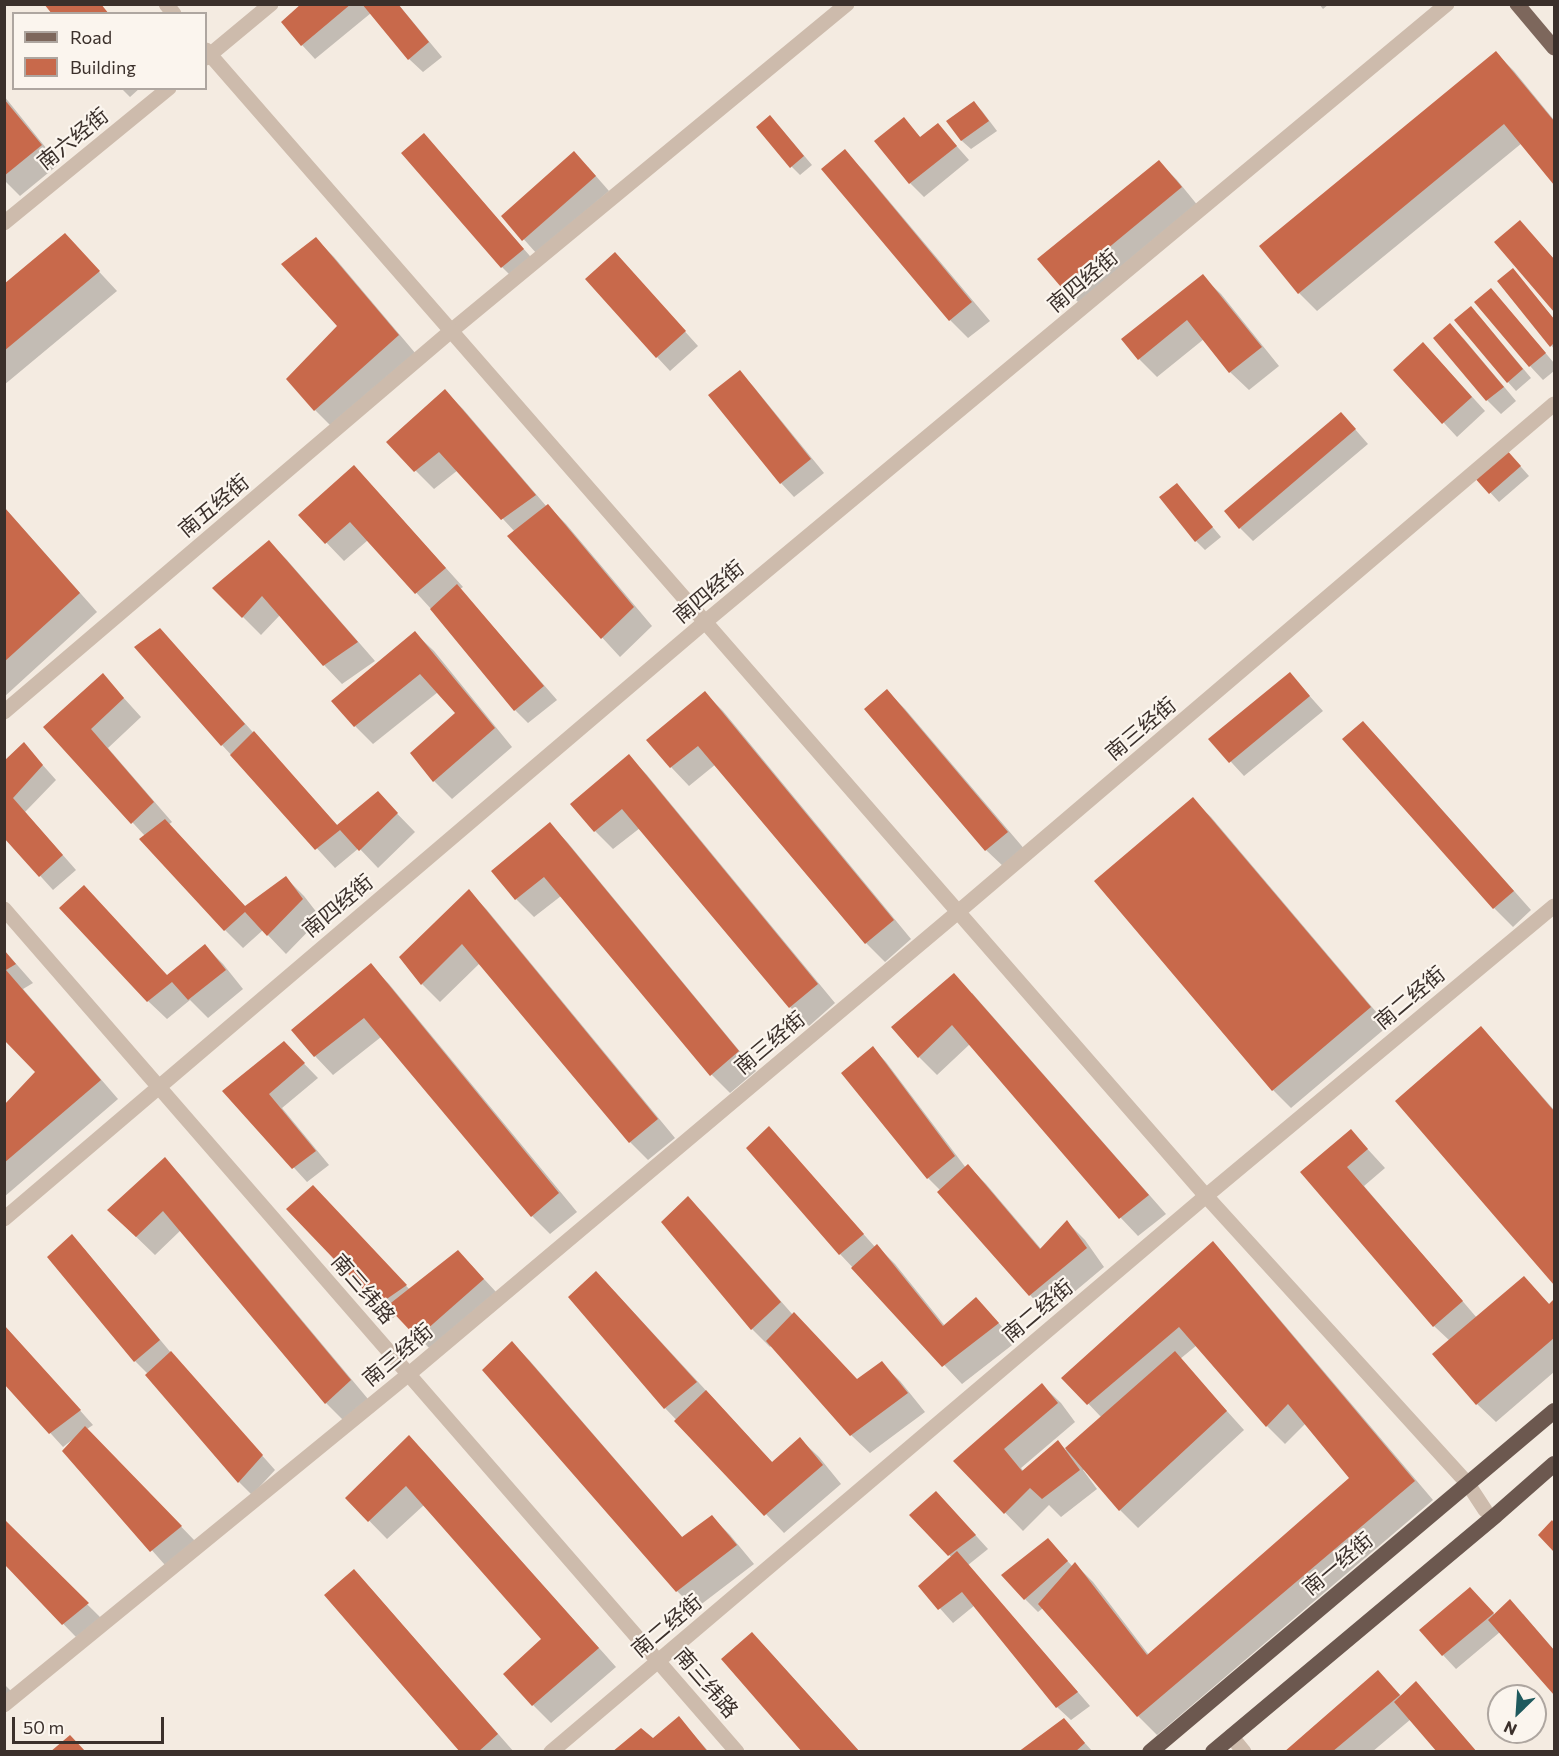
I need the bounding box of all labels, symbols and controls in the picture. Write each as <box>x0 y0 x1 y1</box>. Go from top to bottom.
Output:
legend <box>12 12 207 90</box>
text: Road <box>70 26 112 48</box>
text: Building <box>70 56 136 78</box>
street label: 南六经街 <box>32 103 114 175</box>
street label: 南四经街 <box>1043 244 1123 318</box>
street label: 南五经街 <box>174 469 254 543</box>
street label: 南四经街 <box>669 555 749 629</box>
street label: 南三经街 <box>1101 692 1181 766</box>
street label: 南四经街 <box>298 869 378 943</box>
street label: 南二经街 <box>1370 961 1450 1035</box>
street label: 南三经街 <box>730 1006 810 1080</box>
street label: 南三纬路 <box>326 1249 400 1329</box>
street label: 南二经街 <box>998 1274 1078 1348</box>
street label: 南三经街 <box>358 1318 438 1392</box>
street label: 南一经街 <box>1298 1527 1378 1601</box>
street label: 南二经街 <box>627 1589 707 1663</box>
street label: 南三纬路 <box>669 1643 743 1723</box>
north arrow <box>1487 1684 1547 1744</box>
scale bar <box>15 1705 166 1743</box>
text: 50 m <box>23 1716 64 1738</box>
text: N <box>1501 1718 1519 1740</box>

